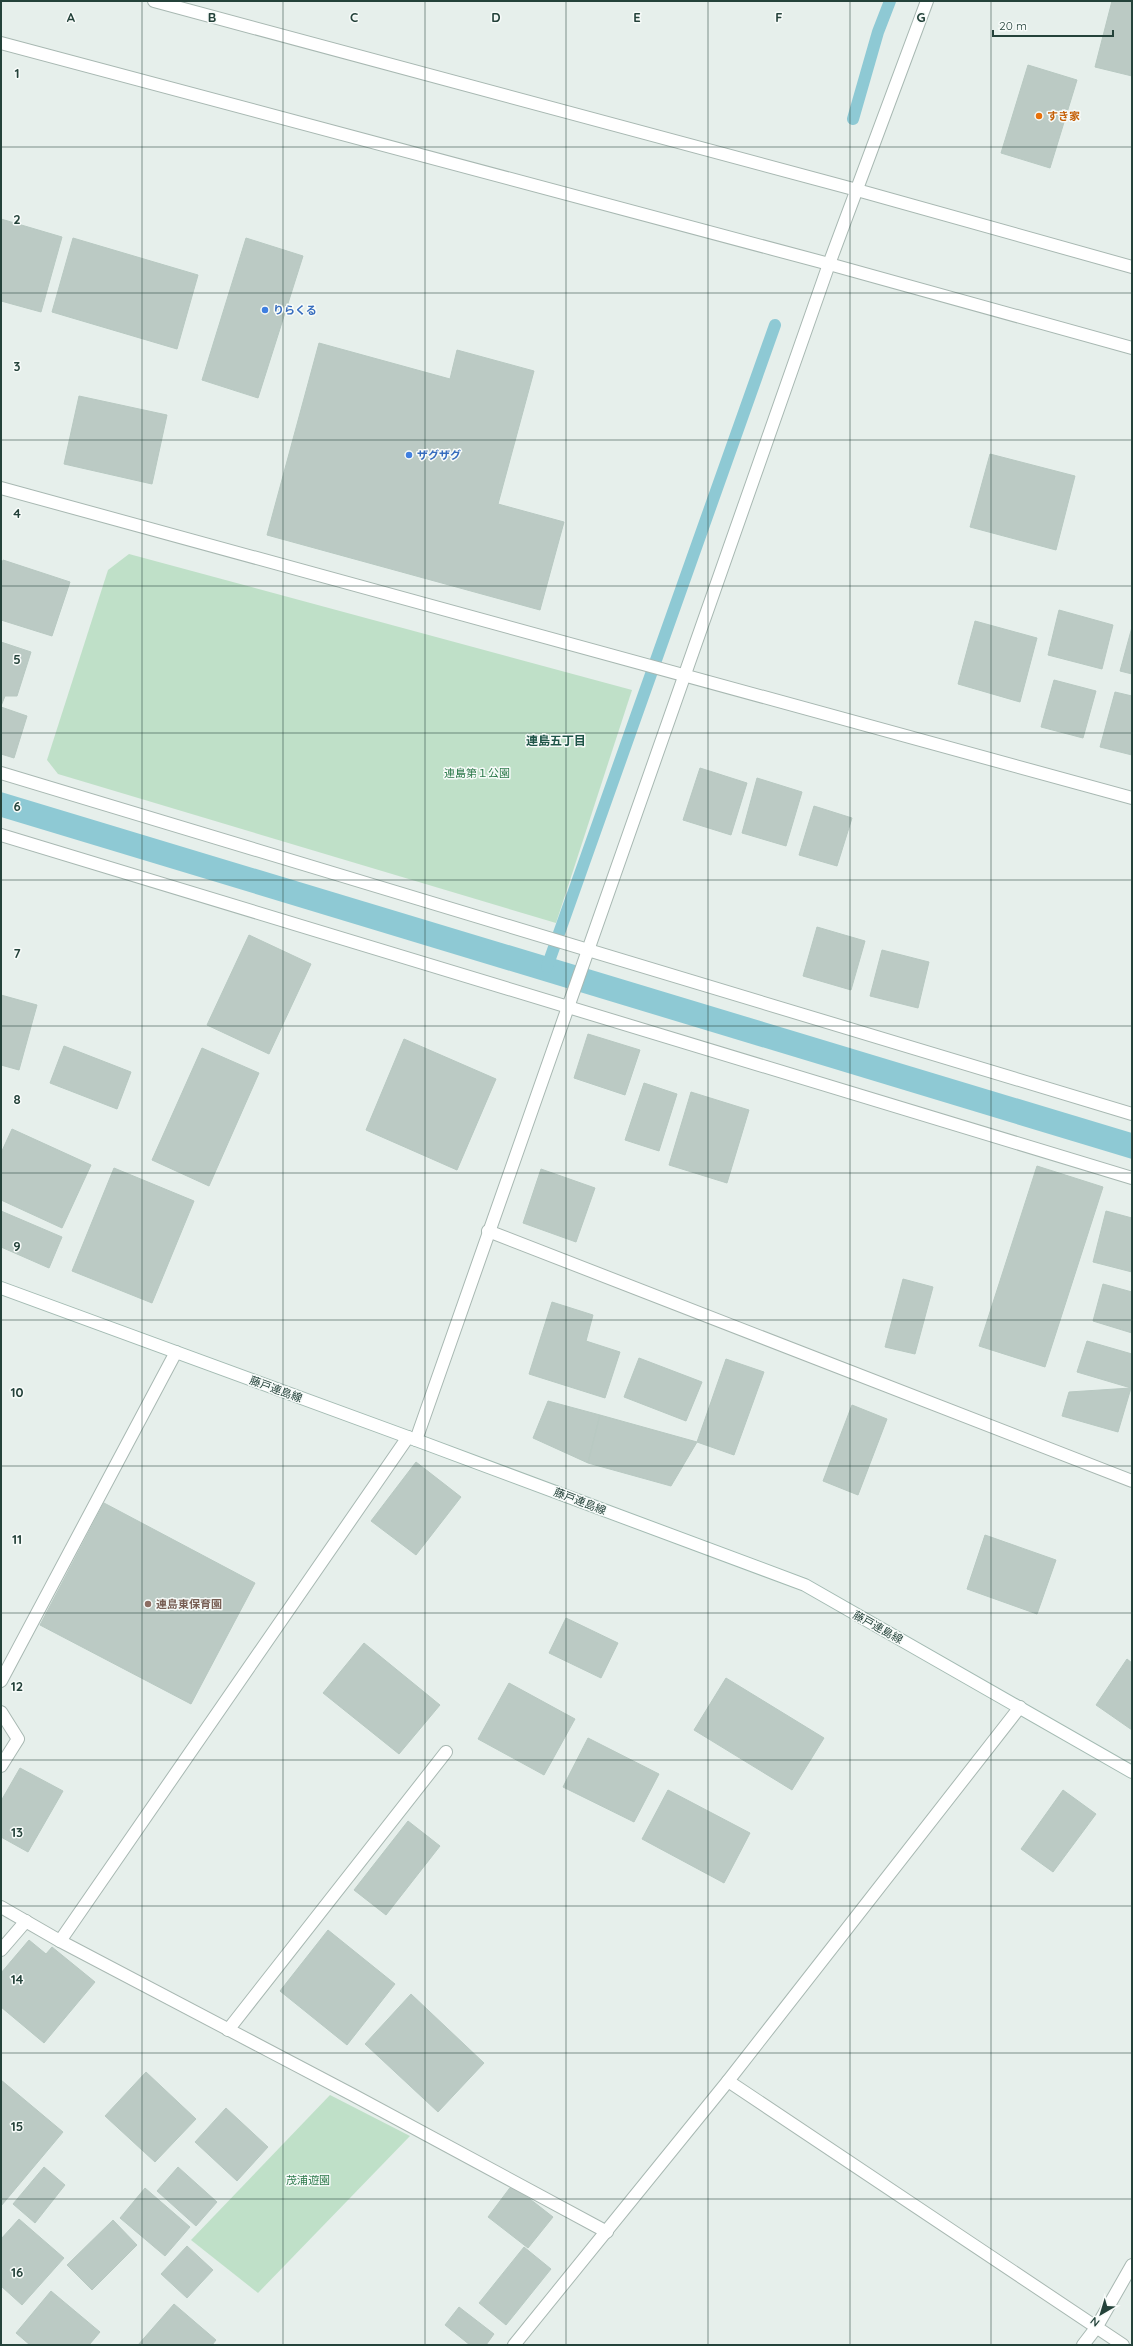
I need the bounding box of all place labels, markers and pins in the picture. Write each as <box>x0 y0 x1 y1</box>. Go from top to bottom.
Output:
place label: すき家 <box>1047 109 1080 123</box>
marker: すき家 <box>1034 111 1044 121</box>
place label: りらくる <box>273 303 317 317</box>
marker: りらくる <box>260 305 270 315</box>
place label: ザグザグ <box>417 448 461 462</box>
marker: ザグザグ <box>404 450 414 460</box>
place label: 連島東保育園 <box>156 1597 222 1611</box>
marker: 連島東保育園 <box>143 1599 153 1609</box>

